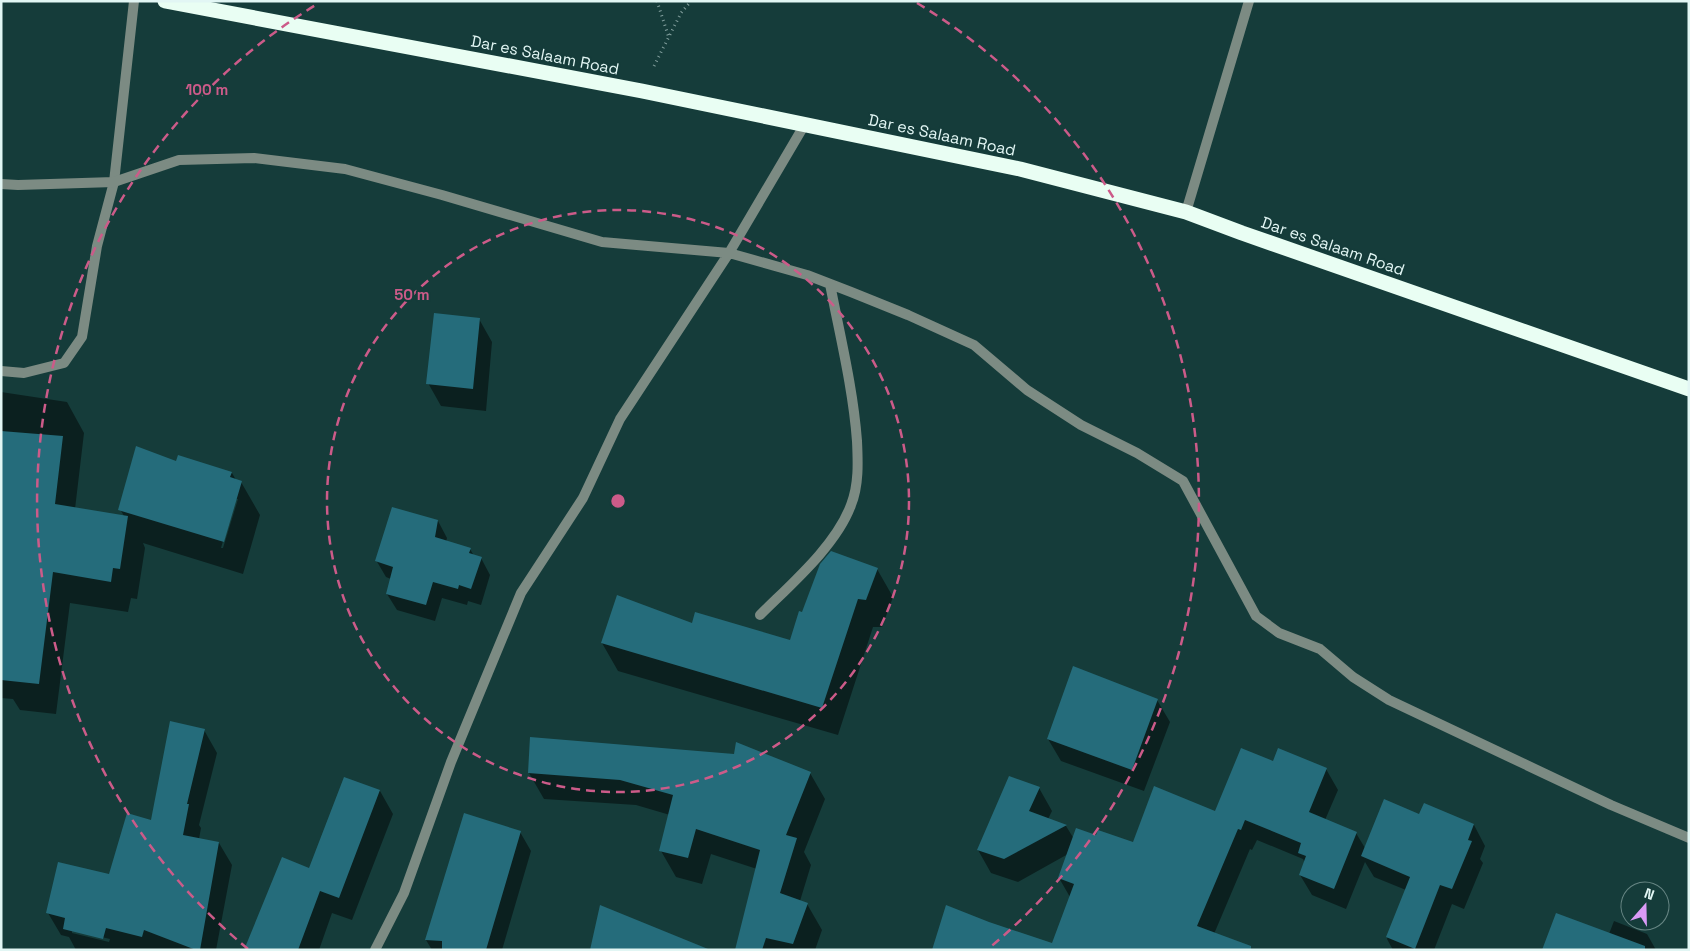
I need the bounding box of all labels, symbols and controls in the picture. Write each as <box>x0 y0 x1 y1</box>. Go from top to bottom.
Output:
street label: Dar es Salaam Road <box>469 30 621 80</box>
text: 100 m <box>186 80 228 99</box>
street label: Dar es Salaam Road <box>866 109 1018 161</box>
street label: Dar es Salaam Road <box>1258 212 1408 280</box>
text: 50 m <box>394 285 430 304</box>
centre of rings <box>609 492 627 510</box>
north arrow <box>1620 881 1670 931</box>
text: N <box>1642 884 1657 904</box>

